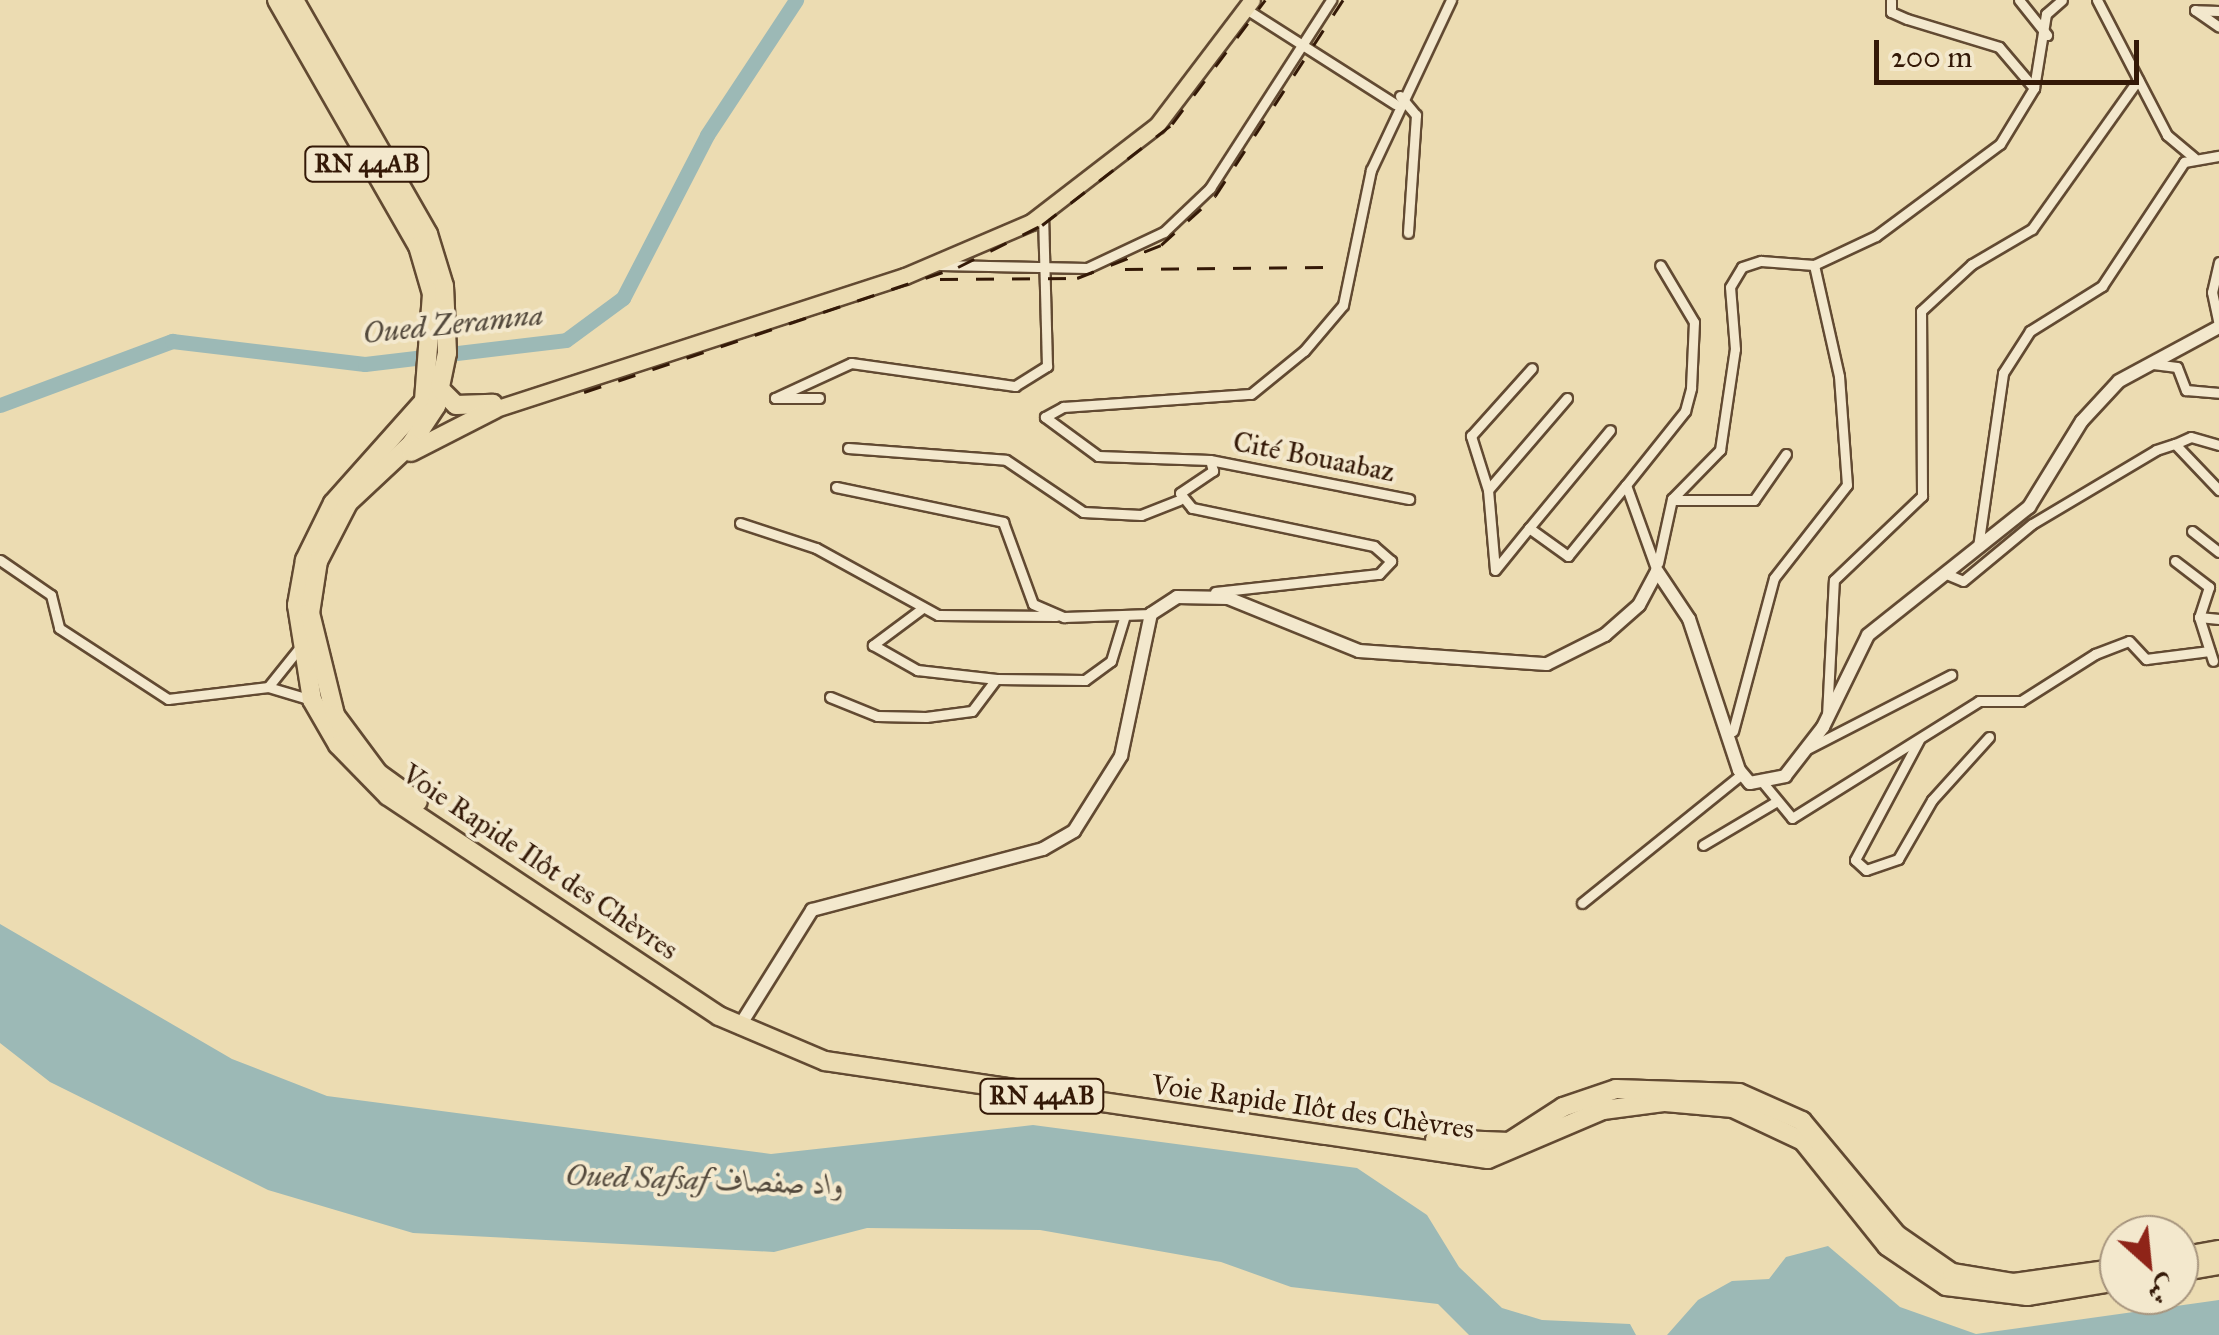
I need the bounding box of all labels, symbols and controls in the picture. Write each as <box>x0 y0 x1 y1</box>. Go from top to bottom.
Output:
scale bar <box>1879 20 2144 82</box>
text: 200 m <box>1891 39 1972 75</box>
road number: RN 44AB <box>302 144 432 184</box>
water label: Oued Zeramna <box>361 297 545 351</box>
street label: Cité Bouaabaz <box>1230 425 1398 489</box>
street label: Voie Rapide Ilôt des Chèvres <box>396 757 684 967</box>
street label: Voie Rapide Ilôt des Chèvres <box>1149 1068 1477 1146</box>
road number: RN 44AB <box>977 1076 1107 1116</box>
water label: Oued Safsaf واد صفصاف <box>565 1157 845 1203</box>
north arrow <box>2099 1215 2199 1315</box>
text: ش <box>2142 1268 2182 1312</box>

